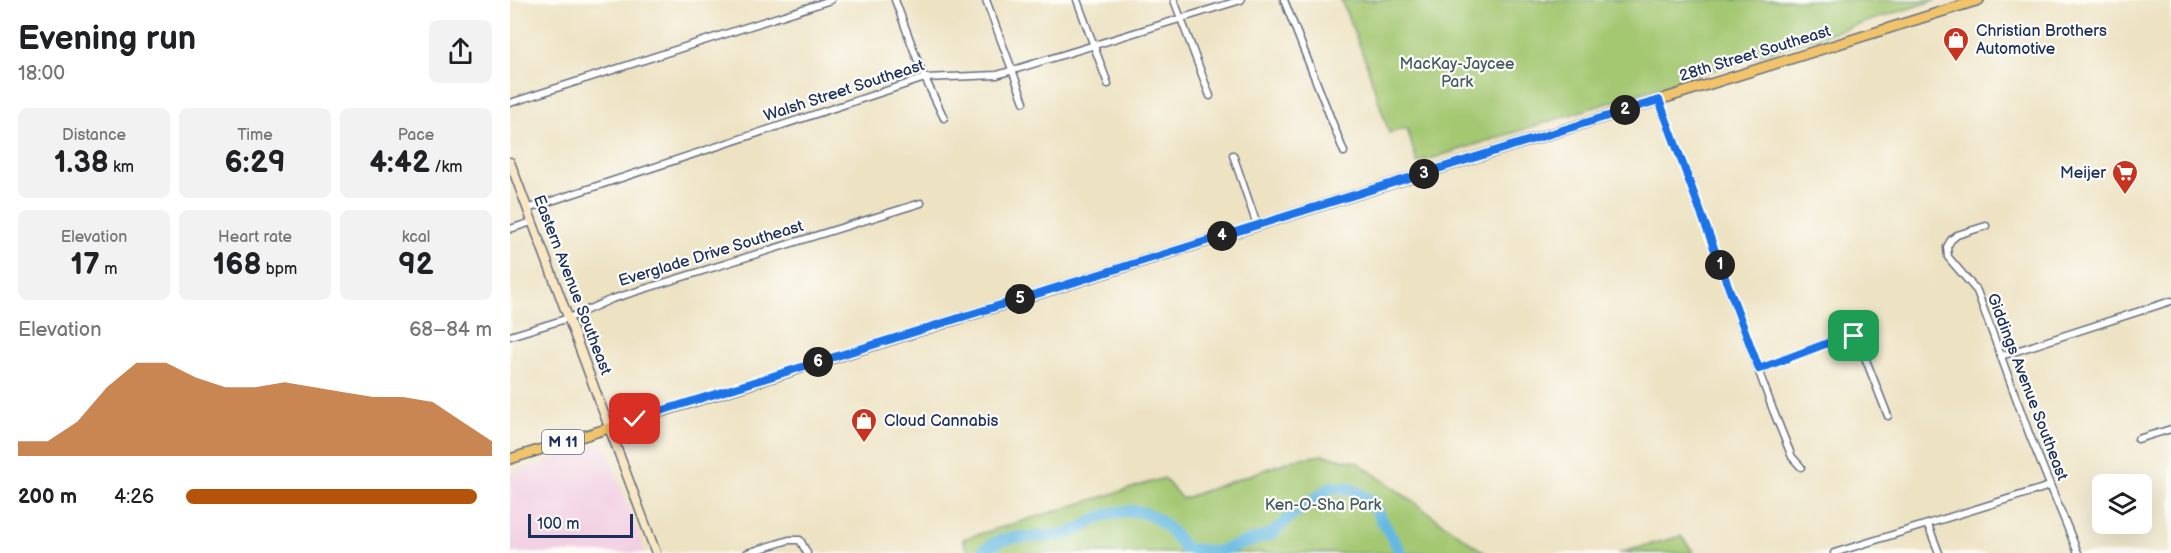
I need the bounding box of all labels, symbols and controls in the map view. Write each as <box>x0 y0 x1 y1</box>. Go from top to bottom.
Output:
text: Evening run <box>18 19 196 59</box>
button: share <box>429 20 492 83</box>
street label: 28th Street Southeast <box>1677 22 1833 86</box>
place label: Christian Brothers Automotive <box>1976 22 2107 59</box>
shop icon: Christian Brothers Automotive <box>1941 25 1971 63</box>
park label: MacKay-Jaycee Park <box>1399 55 1515 92</box>
street label: Walsh Street Southeast <box>761 56 927 126</box>
text: 18:00 <box>18 62 65 86</box>
pin: 2 <box>1610 95 1640 125</box>
text: 2 <box>1620 100 1630 119</box>
text: Distance <box>62 126 126 145</box>
text: Time <box>237 126 273 145</box>
text: Pace <box>398 126 434 145</box>
text: 1.38 <box>54 145 109 181</box>
text: 6:29 <box>225 145 285 181</box>
text: 4:42 <box>369 145 430 181</box>
text: km <box>109 158 134 177</box>
text: /km <box>430 158 463 177</box>
supermarket icon: Meijer <box>2110 158 2140 196</box>
pin: 3 <box>1409 159 1439 189</box>
text: 3 <box>1419 164 1429 183</box>
place label: Meijer <box>2060 164 2106 183</box>
street label: Eastern Avenue Southeast <box>529 192 615 378</box>
street label: Everglade Drive Southeast <box>616 217 806 291</box>
pin: 4 <box>1207 221 1237 251</box>
text: 4 <box>1217 226 1227 245</box>
text: Elevation <box>61 228 127 247</box>
text: Heart rate <box>218 228 292 247</box>
text: kcal <box>402 228 430 247</box>
text: 17 <box>71 247 100 283</box>
text: 168 <box>213 247 262 283</box>
text: 92 <box>398 247 434 283</box>
pin: 1 <box>1705 250 1735 280</box>
text: 1 <box>1717 255 1723 274</box>
text: m <box>100 260 117 279</box>
text: bpm <box>262 260 297 279</box>
pin: 5 <box>1005 284 1035 314</box>
text: 5 <box>1015 289 1025 308</box>
street label: Giddings Avenue Southeast <box>1983 291 2071 483</box>
pin <box>1828 310 1879 361</box>
text: Elevation <box>18 318 101 342</box>
text: 68–84 m <box>409 318 492 342</box>
icon: arrive <box>1837 319 1870 352</box>
pin: 6 <box>803 347 833 377</box>
text: 6 <box>813 352 823 371</box>
pin <box>609 393 660 444</box>
icon: check <box>618 402 651 435</box>
shop icon: Cloud Cannabis <box>849 406 879 444</box>
place label: Cloud Cannabis <box>884 412 998 431</box>
road number: M 11 <box>542 430 584 454</box>
map controls <box>2092 474 2152 534</box>
button: layers <box>2092 474 2152 534</box>
text: 200 m <box>18 485 77 509</box>
text: 4:26 <box>114 485 154 509</box>
park label: Ken-O-Sha Park <box>1265 496 1381 515</box>
scale bar <box>528 511 633 538</box>
text: 100 m <box>537 515 580 534</box>

